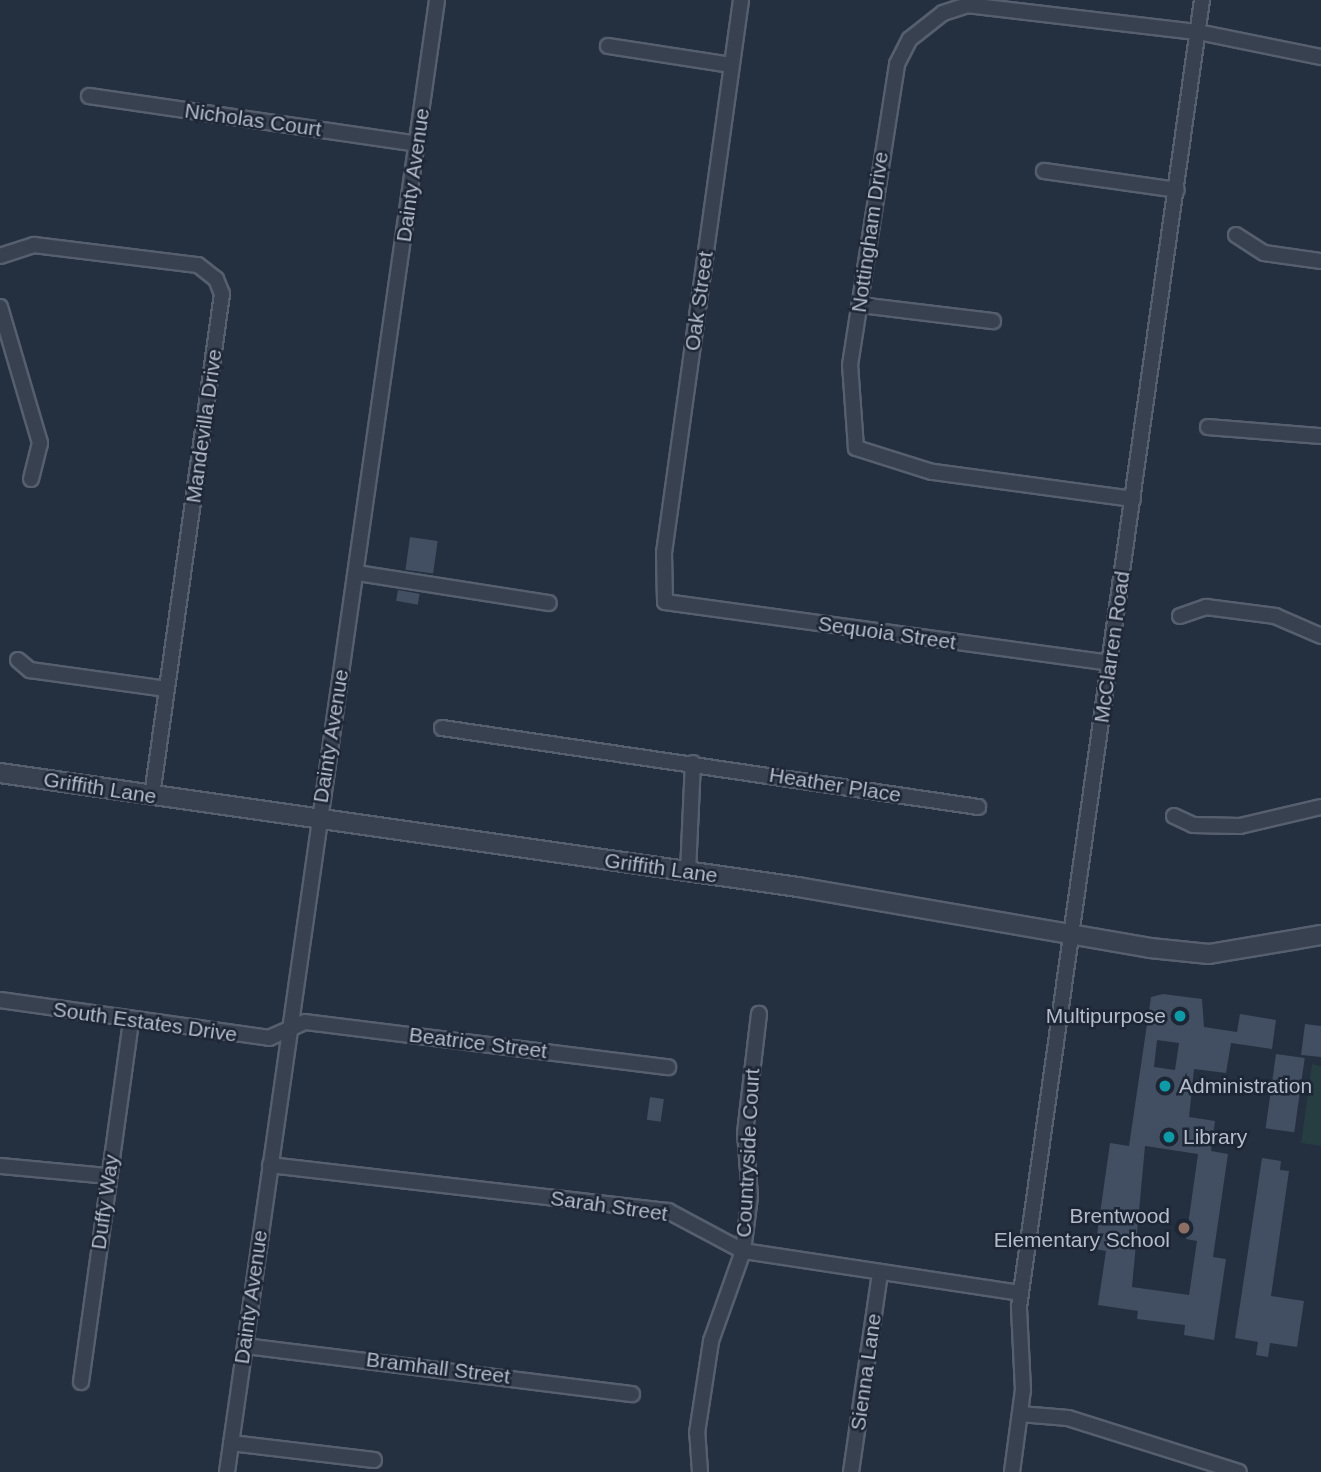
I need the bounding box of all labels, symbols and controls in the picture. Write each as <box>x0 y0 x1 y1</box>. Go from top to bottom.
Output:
street label: Nicholas Court <box>183 98 323 142</box>
street label: Dainty Avenue <box>391 106 435 244</box>
street label: Nottingham Drive <box>846 150 894 314</box>
street label: Oak Street <box>680 250 718 352</box>
street label: Mandevilla Drive <box>181 347 227 505</box>
street label: McClarren Road <box>1089 570 1135 724</box>
street label: Sequoia Street <box>816 611 958 655</box>
street label: Dainty Avenue <box>308 667 354 805</box>
street label: Heather Place <box>767 762 903 808</box>
street label: Griffith Lane <box>42 767 158 809</box>
street label: Griffith Lane <box>603 848 719 888</box>
street label: South Estates Drive <box>51 997 239 1047</box>
place label: Multipurpose <box>1046 1003 1166 1029</box>
marker: Multipurpose <box>1172 1008 1188 1024</box>
street label: Beatrice Street <box>408 1022 548 1064</box>
street label: Countryside Court <box>731 1068 765 1238</box>
place label: Administration <box>1179 1073 1312 1099</box>
marker: Administration <box>1157 1078 1173 1094</box>
place label: Library <box>1183 1124 1247 1150</box>
marker: Library <box>1161 1129 1177 1145</box>
street label: Duffy Way <box>86 1153 124 1251</box>
street label: Sarah Street <box>549 1185 669 1227</box>
place label: Brentwood Elementary School <box>994 1203 1170 1253</box>
marker: Brentwood Elementary School <box>1176 1220 1192 1236</box>
street label: Dainty Avenue <box>229 1228 273 1366</box>
street label: Sienna Lane <box>845 1312 887 1432</box>
street label: Bramhall Street <box>365 1347 511 1389</box>

